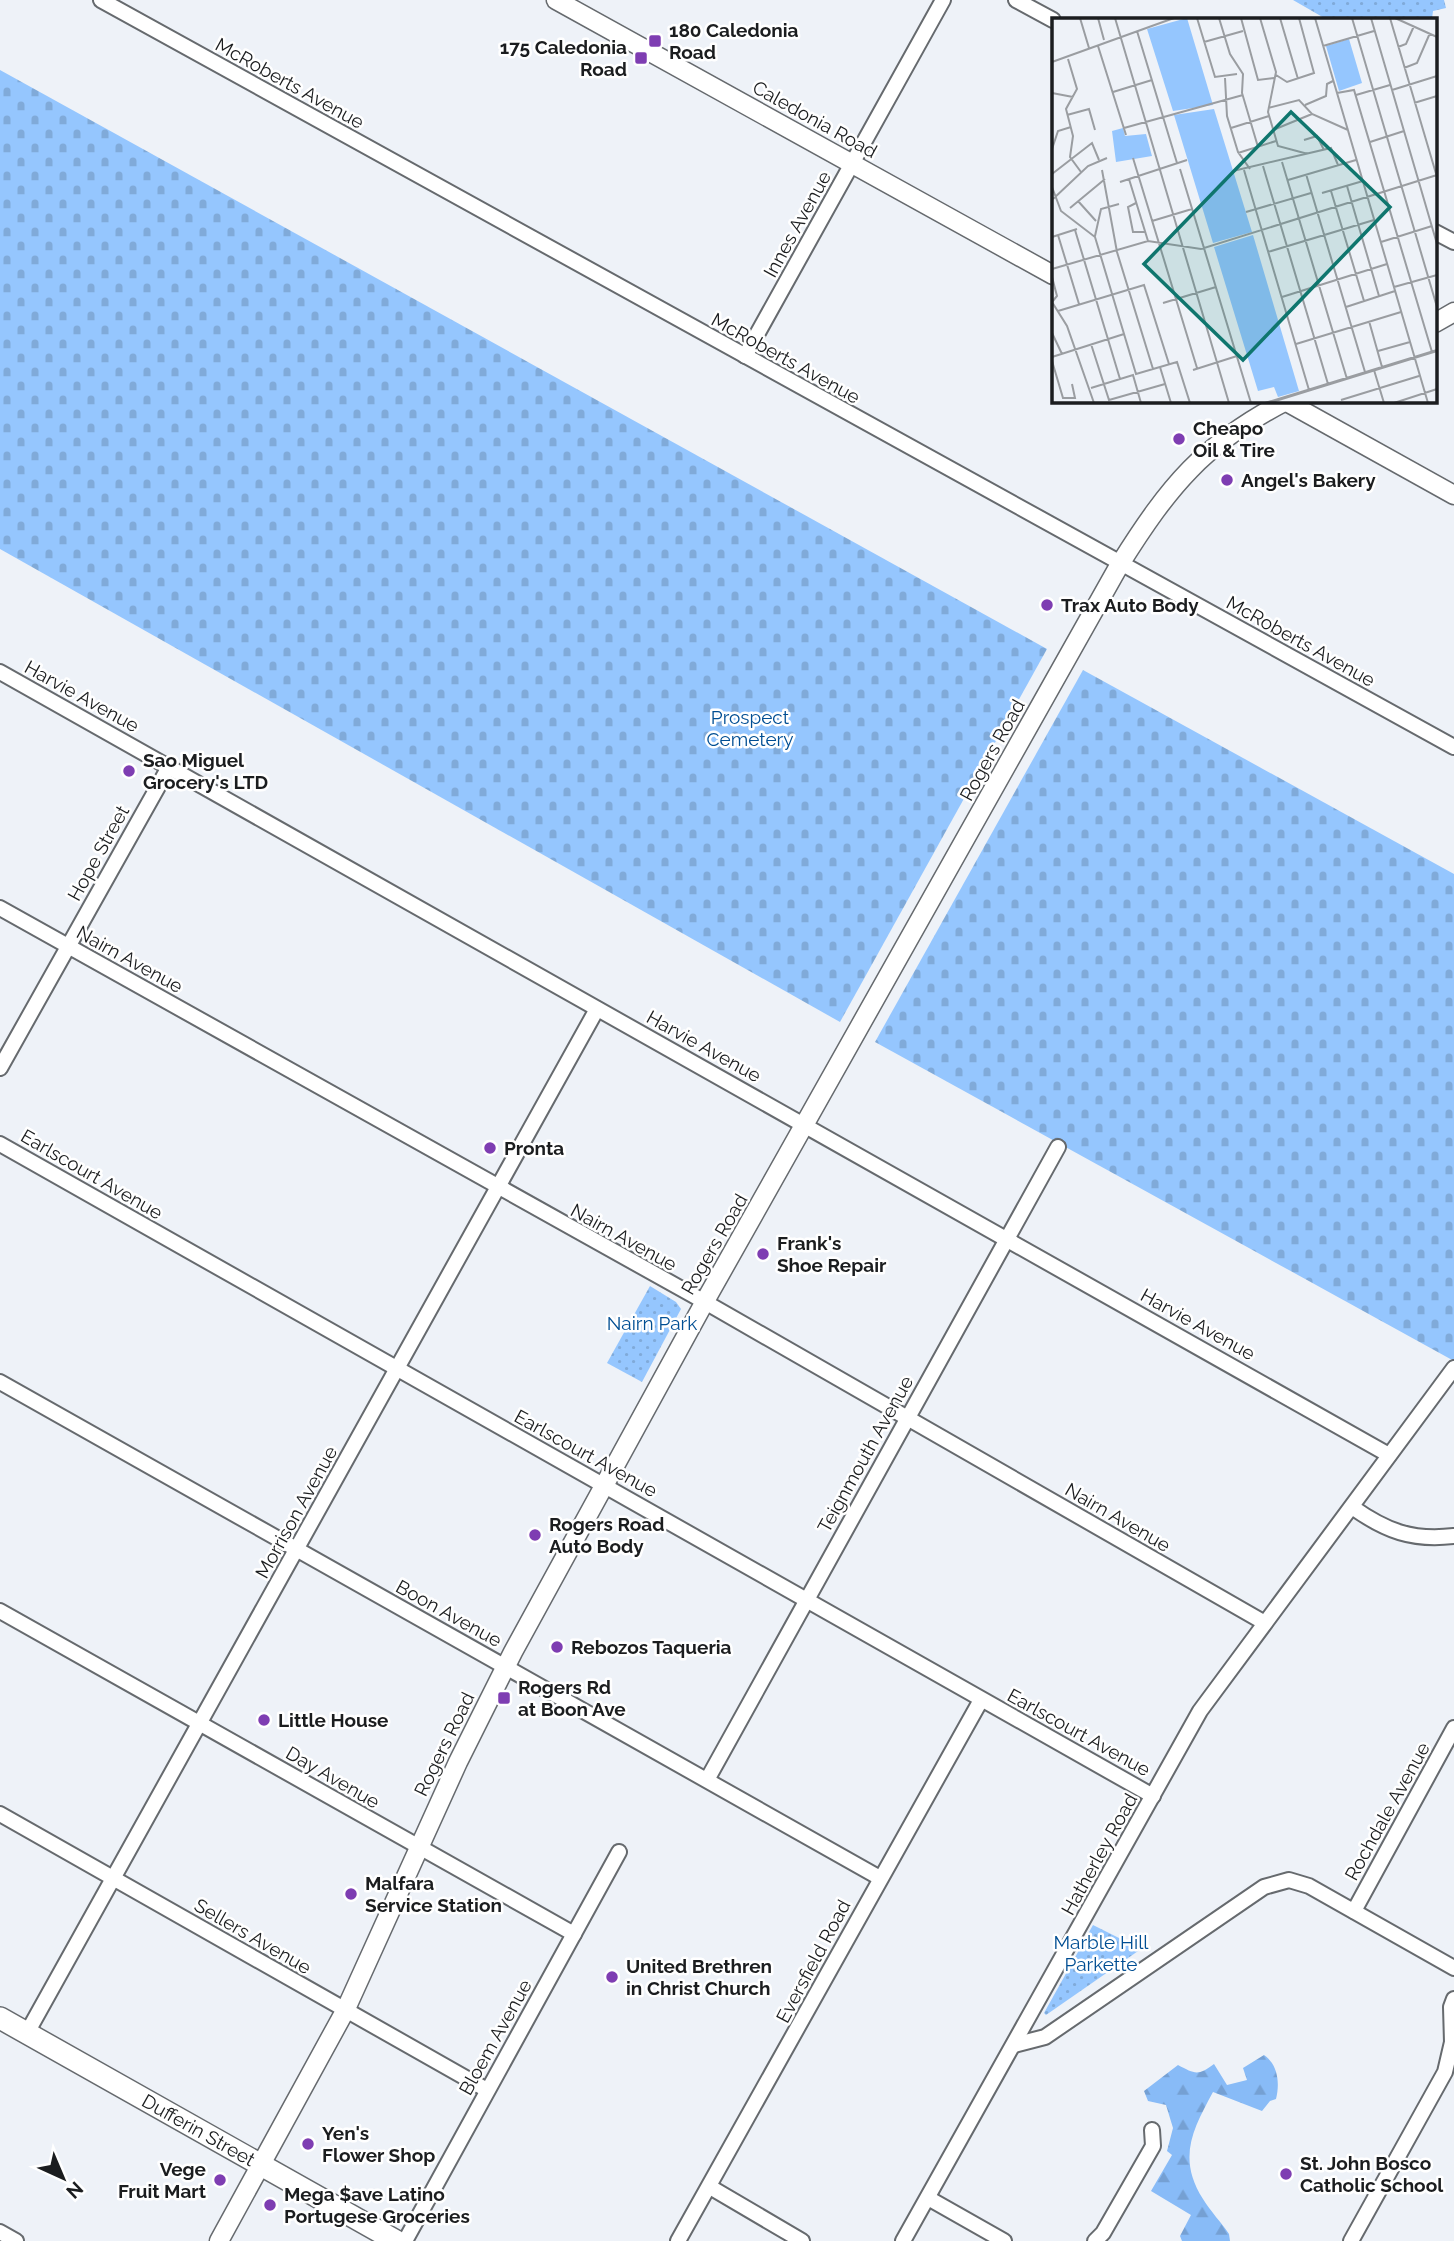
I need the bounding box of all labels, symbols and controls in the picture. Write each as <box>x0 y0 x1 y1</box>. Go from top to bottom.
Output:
inset map <box>1052 18 1436 402</box>
place label: 180 Caledonia Road <box>669 19 799 63</box>
street label: McRoberts Avenue <box>212 33 368 133</box>
marker: 180 Caledonia Road <box>647 33 663 49</box>
place label: 175 Caledonia Road <box>500 36 627 80</box>
marker: 175 Caledonia Road <box>633 50 649 66</box>
street label: Caledonia Road <box>749 76 881 162</box>
street label: Innes Avenue <box>759 167 835 281</box>
street label: McRoberts Avenue <box>708 308 864 408</box>
place label: Cheapo Oil & Tire <box>1193 417 1275 461</box>
marker: Cheapo Oil & Tire <box>1171 431 1187 447</box>
place label: Angel's Bakery <box>1241 469 1376 491</box>
marker: Angel's Bakery <box>1219 472 1235 488</box>
street label: McRoberts Avenue <box>1223 591 1379 691</box>
place label: Trax Auto Body <box>1061 594 1199 616</box>
marker: Trax Auto Body <box>1039 597 1055 613</box>
street label: Harvie Avenue <box>21 656 143 736</box>
street label: Rogers Road <box>955 695 1029 805</box>
park label: Prospect Cemetery <box>706 706 794 750</box>
place label: Sao Miguel Grocery's LTD <box>143 749 268 793</box>
marker: Sao Miguel Grocery's LTD <box>121 763 137 779</box>
street label: Hope Street <box>63 801 134 905</box>
street label: Nairn Avenue <box>73 921 187 997</box>
street label: Harvie Avenue <box>643 1006 765 1086</box>
street label: Earlscourt Avenue <box>17 1125 167 1223</box>
place label: Pronta <box>504 1137 564 1159</box>
marker: Pronta <box>482 1140 498 1156</box>
street label: Rogers Road <box>676 1190 752 1298</box>
street label: Nairn Avenue <box>567 1199 681 1275</box>
place label: Frank's Shoe Repair <box>777 1232 887 1276</box>
marker: Frank's Shoe Repair <box>755 1246 771 1262</box>
street label: Harvie Avenue <box>1137 1284 1259 1364</box>
park label: Nairn Park <box>607 1312 697 1334</box>
street label: Teignmouth Avenue <box>813 1372 917 1536</box>
street label: Earlscourt Avenue <box>511 1405 661 1501</box>
street label: Morrison Avenue <box>251 1442 341 1582</box>
street label: Nairn Avenue <box>1062 1478 1174 1556</box>
place label: Rogers Road Auto Body <box>549 1513 665 1557</box>
marker: Rogers Road Auto Body <box>527 1527 543 1543</box>
street label: Boon Avenue <box>392 1575 506 1651</box>
place label: Rebozos Taqueria <box>571 1636 732 1658</box>
marker: Rebozos Taqueria <box>549 1639 565 1655</box>
place label: Rogers Rd at Boon Ave <box>518 1676 626 1720</box>
street label: Earlscourt Avenue <box>1004 1684 1154 1780</box>
street label: Rogers Road <box>409 1689 479 1799</box>
marker: Rogers Rd at Boon Ave <box>496 1690 512 1706</box>
place label: Little House <box>278 1709 388 1731</box>
marker: Little House <box>256 1712 272 1728</box>
street label: Rochdale Avenue <box>1340 1738 1434 1884</box>
street label: Day Avenue <box>282 1741 384 1813</box>
street label: Hatherley Road <box>1056 1789 1142 1919</box>
place label: Malfara Service Station <box>365 1872 502 1916</box>
marker: Malfara Service Station <box>343 1886 359 1902</box>
street label: Sellers Avenue <box>191 1894 315 1978</box>
street label: Eversfield Road <box>771 1896 855 2026</box>
park label: Marble Hill Parkette <box>1054 1931 1149 1975</box>
place label: United Brethren in Christ Church <box>626 1955 772 1999</box>
marker: United Brethren in Christ Church <box>604 1969 620 1985</box>
street label: Bloem Avenue <box>454 1975 536 2099</box>
street label: Dufferin Street <box>138 2089 260 2171</box>
place label: Yen's Flower Shop <box>322 2122 435 2166</box>
marker: Yen's Flower Shop <box>300 2136 316 2152</box>
north arrow <box>28 2143 98 2213</box>
place label: St. John Bosco Catholic School <box>1300 2152 1444 2196</box>
place label: Vege Fruit Mart <box>118 2158 207 2202</box>
marker: St. John Bosco Catholic School <box>1278 2166 1294 2182</box>
marker: Vege Fruit Mart <box>212 2172 228 2188</box>
text: N <box>62 2177 88 2203</box>
place label: Mega $ave Latino Portugese Groceries <box>284 2183 470 2227</box>
marker: Mega $ave Latino Portugese Groceries <box>262 2197 278 2213</box>

